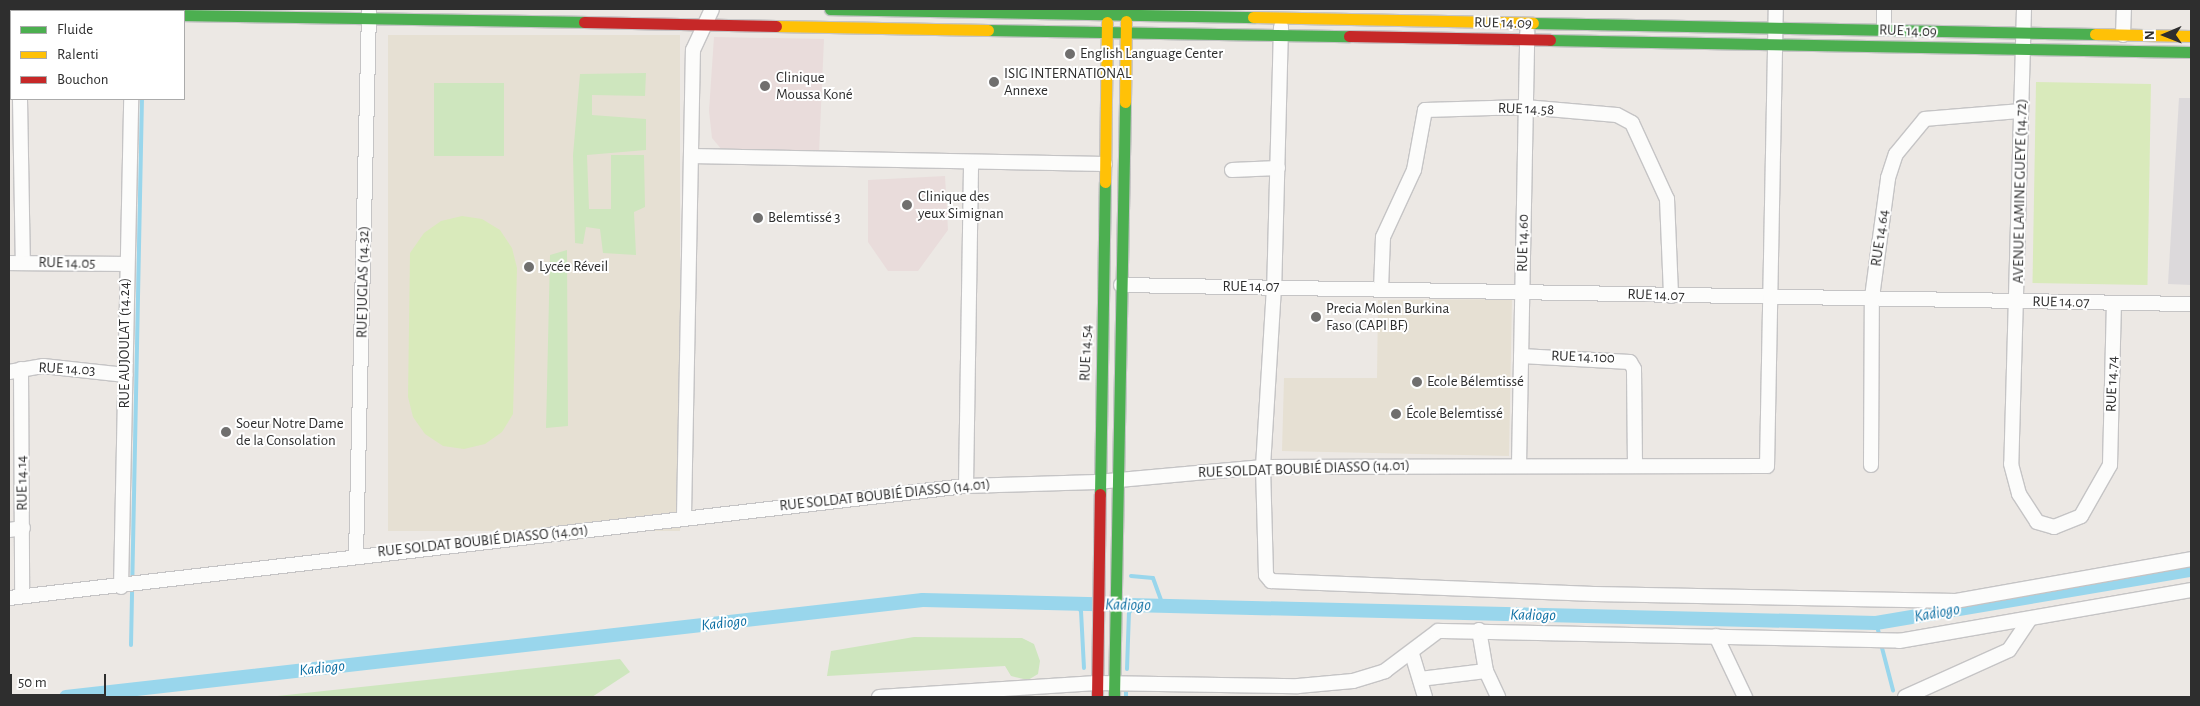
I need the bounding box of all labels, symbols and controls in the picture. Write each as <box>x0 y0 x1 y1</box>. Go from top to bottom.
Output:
legend <box>10 10 185 100</box>
north arrow <box>2140 10 2190 60</box>
street label: RUE 14.09 <box>1474 13 1532 33</box>
street label: RUE 14.09 <box>1879 21 1937 41</box>
text: Fluide <box>57 22 93 37</box>
text: N <box>2143 30 2157 40</box>
place label: English Language Center <box>1080 45 1223 63</box>
text: Ralenti <box>57 47 99 62</box>
marker: English Language Center <box>1064 48 1076 60</box>
place label: ISIG INTERNATIONAL Annexe <box>1004 64 1131 99</box>
place label: Clinique Moussa Koné <box>776 68 853 103</box>
text: Bouchon <box>57 72 108 87</box>
marker: ISIG INTERNATIONAL Annexe <box>988 76 1000 88</box>
marker: Clinique Moussa Koné <box>758 79 772 93</box>
street label: AVENUE LAMINE GUEYE (14.72) <box>2009 98 2031 284</box>
street label: RUE 14.58 <box>1498 99 1554 119</box>
place label: Clinique des yeux Simignan <box>918 187 1004 222</box>
marker: Clinique des yeux Simignan <box>900 198 914 212</box>
street label: RUE 14.64 <box>1867 208 1893 268</box>
place label: Belemtissé 3 <box>768 209 841 227</box>
marker: Belemtissé 3 <box>752 212 764 224</box>
street label: RUE 14.60 <box>1513 214 1533 272</box>
street label: RUE JUGLAS (14.32) <box>353 226 373 338</box>
street label: RUE 14.05 <box>38 254 96 272</box>
place label: Lycée Réveil <box>539 258 608 276</box>
marker: Lycée Réveil <box>523 261 535 273</box>
street label: RUE AUJOULAT (14.24) <box>116 278 134 408</box>
street label: RUE 14.07 <box>1222 278 1280 296</box>
street label: RUE 14.07 <box>1627 285 1685 305</box>
street label: RUE 14.07 <box>2032 293 2090 311</box>
place label: Precia Molen Burkina Faso (CAPI BF) <box>1326 299 1449 334</box>
marker: Precia Molen Burkina Faso (CAPI BF) <box>1310 311 1322 323</box>
street label: RUE 14.54 <box>1076 324 1096 382</box>
street label: RUE 14.100 <box>1551 347 1615 367</box>
street label: RUE 14.74 <box>2102 356 2122 412</box>
street label: RUE 14.03 <box>38 359 96 379</box>
place label: Ecole Bélemtissé <box>1427 373 1524 391</box>
marker: Ecole Bélemtissé <box>1411 376 1423 388</box>
place label: École Belemtissé <box>1406 405 1503 423</box>
marker: École Belemtissé <box>1390 408 1402 420</box>
place label: Soeur Notre Dame de la Consolation <box>236 414 344 449</box>
marker: Soeur Notre Dame de la Consolation <box>220 426 232 438</box>
street label: RUE 14.14 <box>13 455 31 511</box>
street label: RUE SOLDAT BOUBIÉ DIASSO (14.01) <box>1198 456 1410 482</box>
street label: RUE SOLDAT BOUBIÉ DIASSO (14.01) <box>779 475 991 515</box>
street label: RUE SOLDAT BOUBIÉ DIASSO (14.01) <box>377 521 589 561</box>
water label: Kadiogo <box>1105 595 1151 615</box>
water label: Kadiogo <box>1913 600 1961 626</box>
water label: Kadiogo <box>1510 605 1556 625</box>
water label: Kadiogo <box>700 611 748 635</box>
water label: Kadiogo <box>298 656 346 680</box>
scale bar <box>12 664 109 696</box>
text: 50 m <box>18 675 47 690</box>

